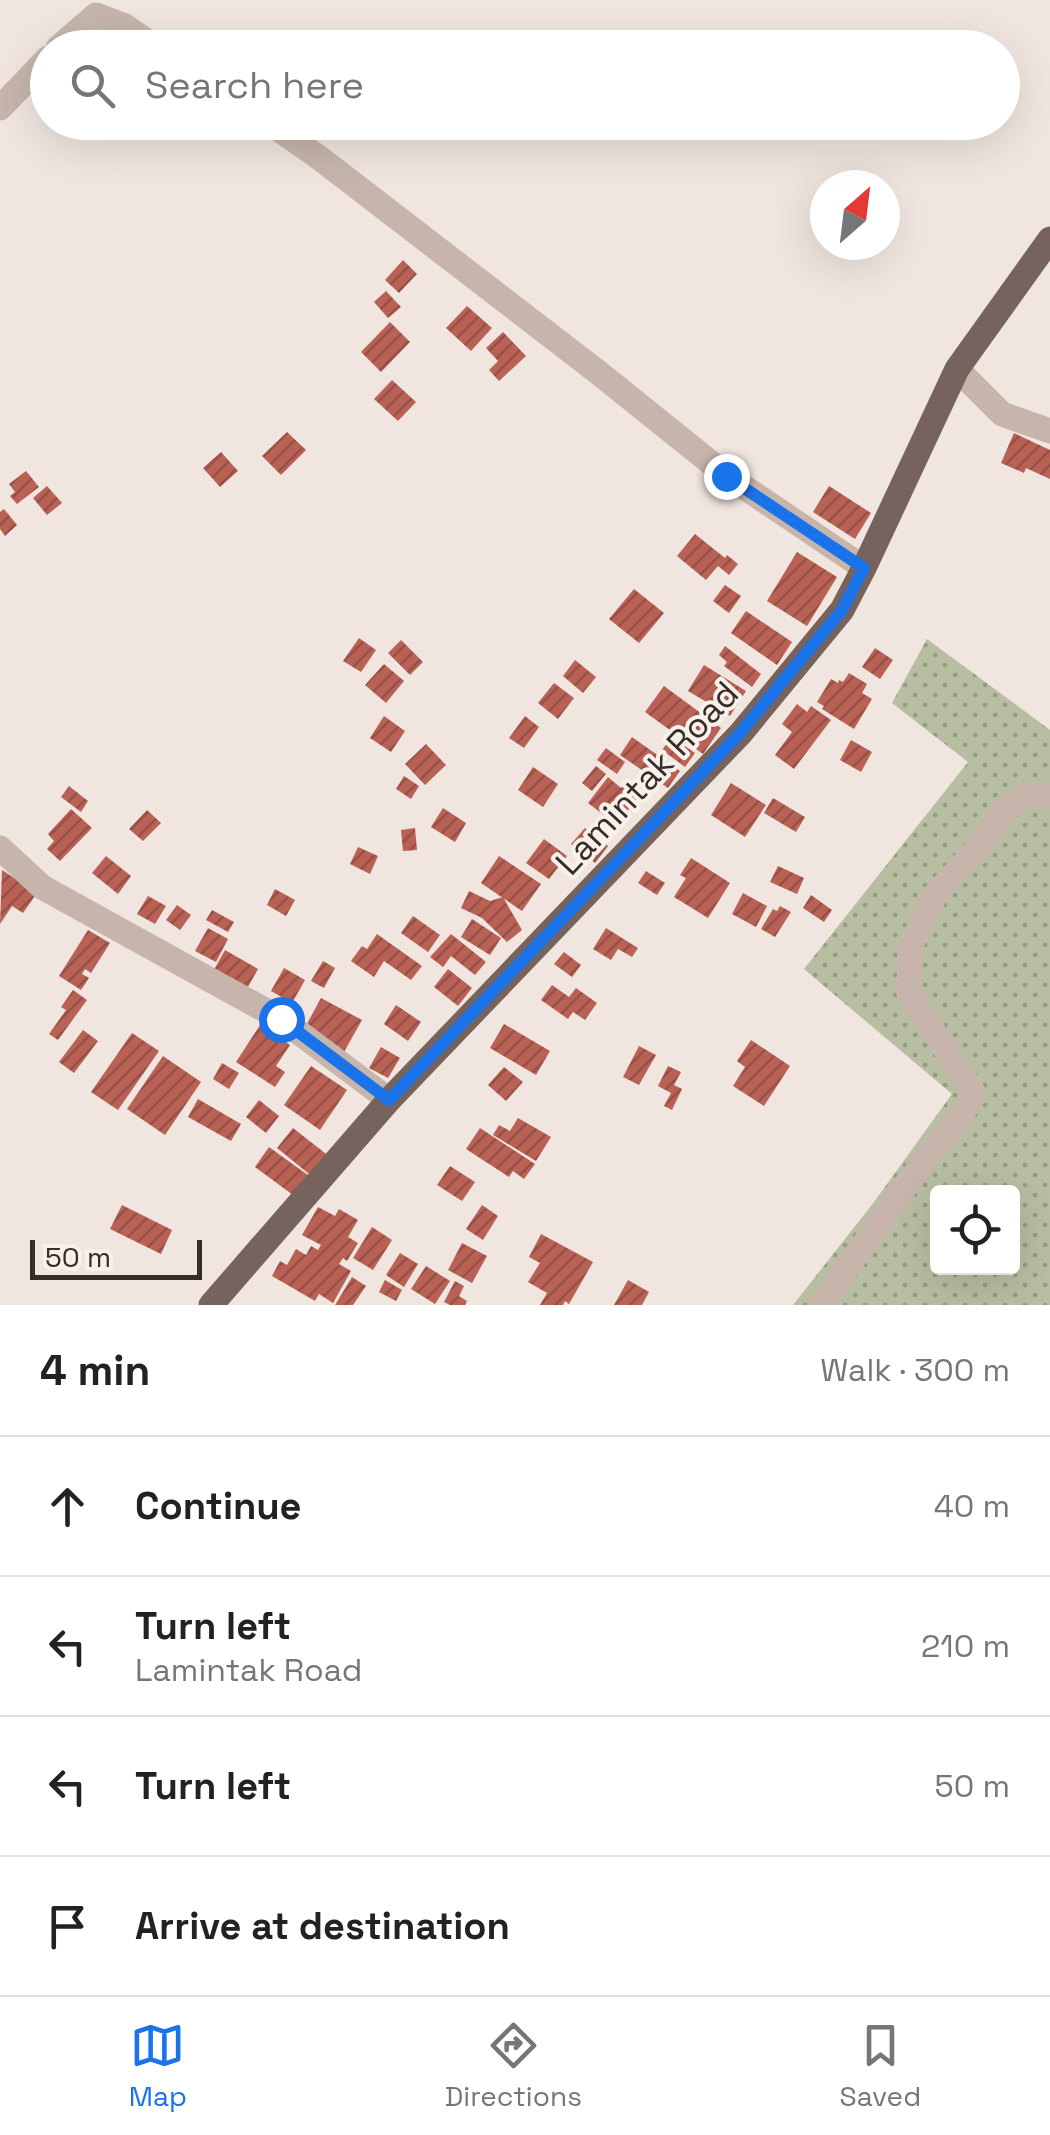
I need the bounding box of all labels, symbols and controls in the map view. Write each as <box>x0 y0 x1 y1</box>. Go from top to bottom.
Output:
search box <box>30 30 1020 140</box>
icon: search <box>65 58 120 113</box>
text: Search here <box>145 61 364 109</box>
north arrow <box>810 170 900 260</box>
route end <box>704 454 750 500</box>
street label: Lamintak Road <box>546 672 748 884</box>
route start <box>259 997 305 1043</box>
map controls <box>930 1185 1020 1275</box>
button: locate <box>930 1185 1020 1275</box>
scale bar <box>30 1235 202 1280</box>
text: 50 m <box>45 1239 111 1275</box>
text: 4 min <box>40 1344 150 1397</box>
text: Walk · 300 m <box>820 1350 1010 1390</box>
icon: ahead <box>40 1479 95 1534</box>
text: Continue <box>135 1482 301 1530</box>
text: 40 m <box>934 1486 1010 1526</box>
text: Turn left <box>135 1602 291 1650</box>
icon: left <box>40 1619 95 1674</box>
text: 210 m <box>921 1626 1010 1666</box>
text: Lamintak Road <box>135 1650 362 1690</box>
icon: left <box>40 1759 95 1814</box>
text: Turn left <box>135 1762 291 1810</box>
text: 50 m <box>935 1766 1010 1806</box>
icon: arrive <box>40 1899 95 1954</box>
text: Arrive at destination <box>135 1902 510 1950</box>
tab: Map <box>129 2018 187 2114</box>
tab: Directions <box>445 2018 582 2114</box>
tab: Saved <box>840 2018 921 2114</box>

